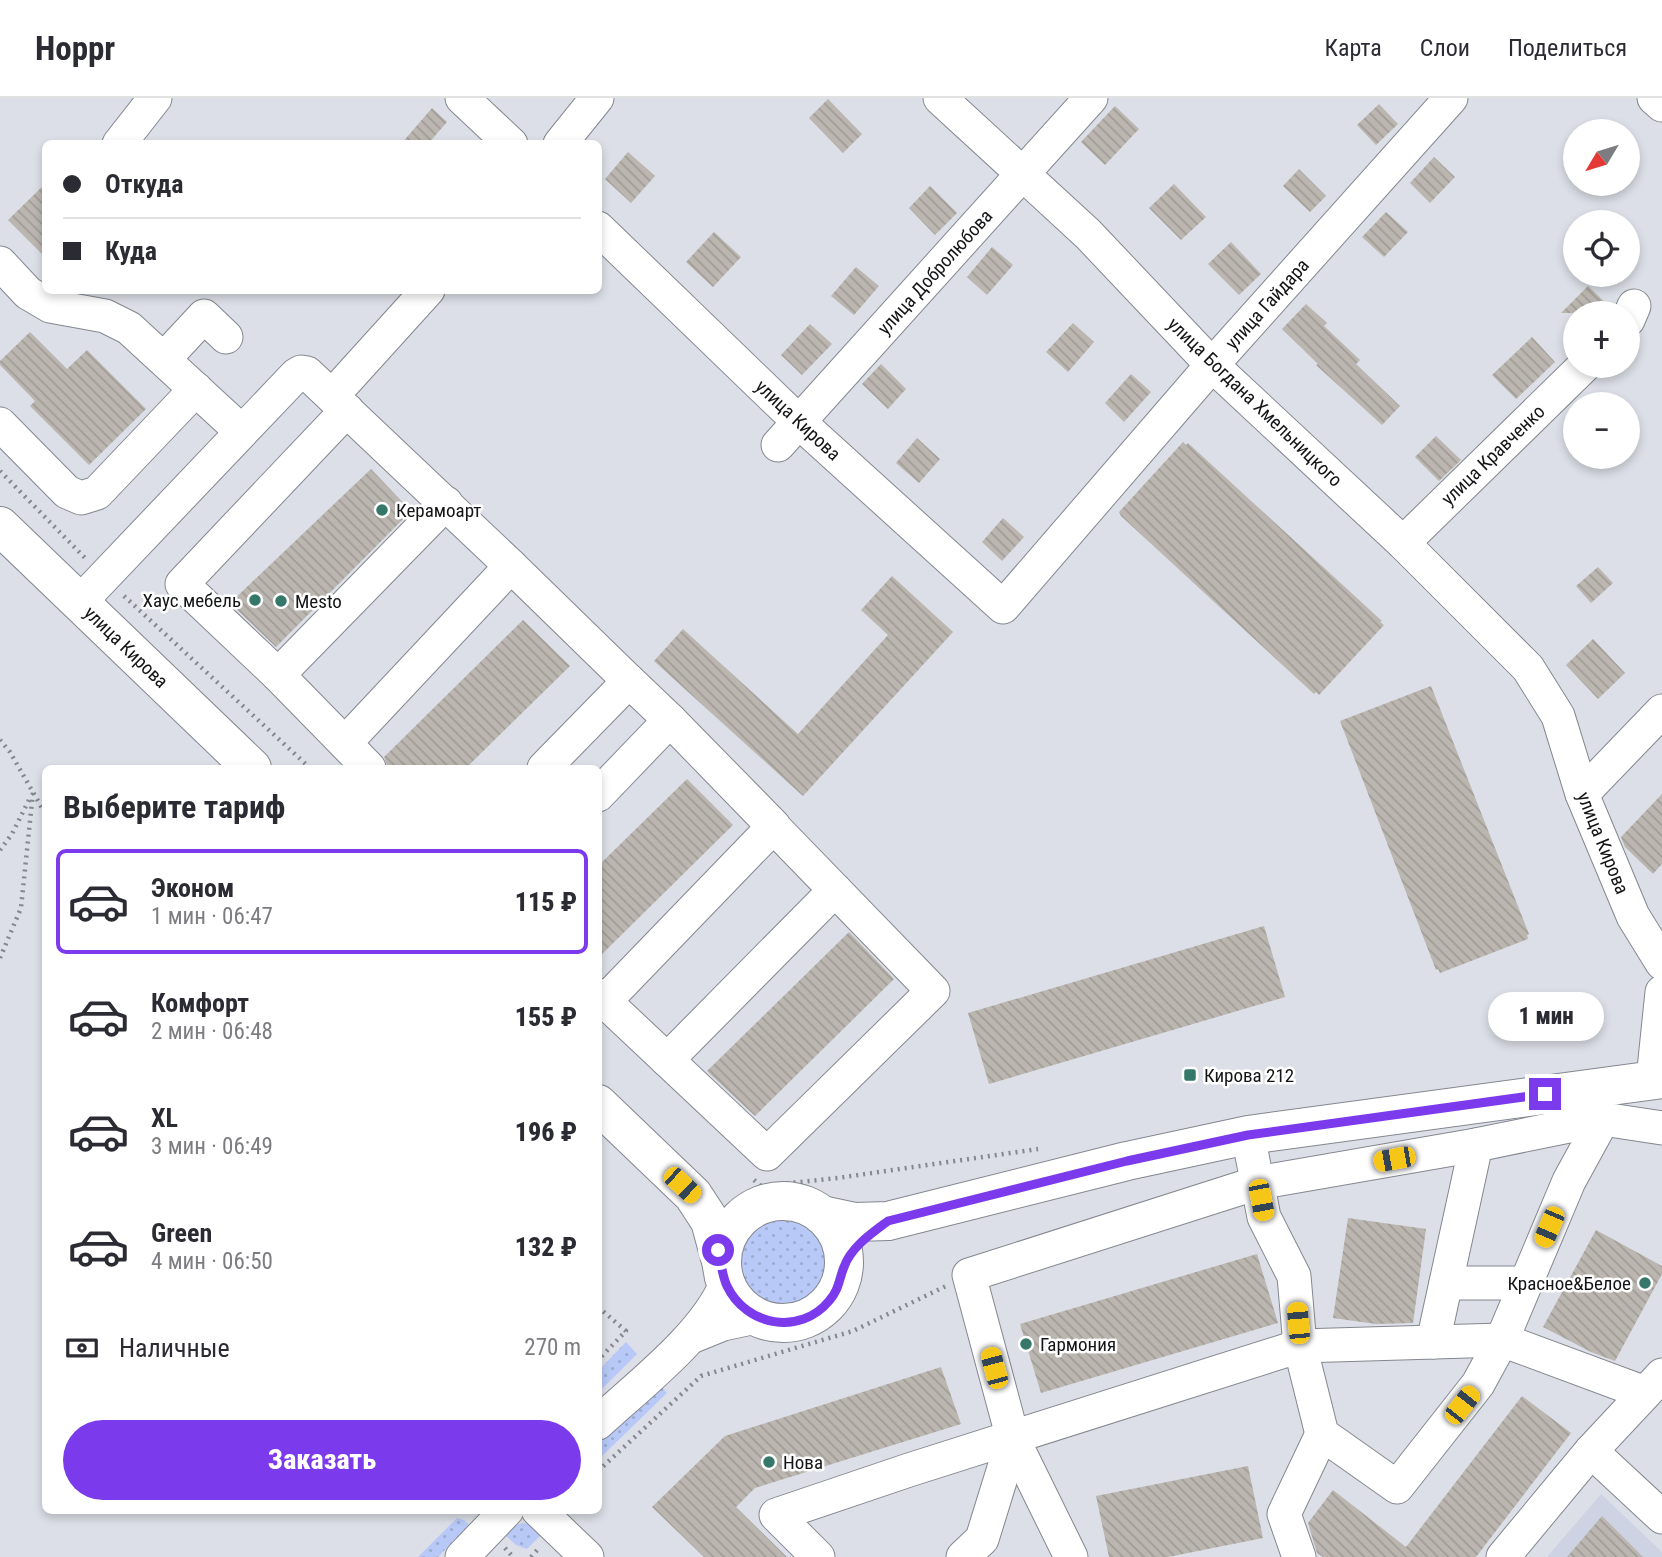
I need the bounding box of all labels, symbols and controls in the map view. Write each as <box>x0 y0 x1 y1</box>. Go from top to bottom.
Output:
text: Hoppr <box>35 29 115 68</box>
text: Карта <box>1324 34 1382 62</box>
text: Слои <box>1420 34 1470 62</box>
text: Поделиться <box>1508 34 1627 62</box>
north arrow <box>1563 119 1640 196</box>
map controls <box>1563 119 1640 469</box>
text: Откуда <box>105 169 183 199</box>
street label: улица Добролюбова <box>873 205 997 339</box>
button: locate <box>1563 210 1640 287</box>
text: Куда <box>105 236 157 266</box>
street label: улица Гайдара <box>1220 254 1314 354</box>
button: + <box>1563 301 1640 378</box>
street label: улица Богдана Хмельницкого <box>1163 312 1347 492</box>
street label: улица Кирова <box>751 375 845 465</box>
button: − <box>1563 392 1640 469</box>
street label: улица Кравченко <box>1436 400 1550 510</box>
place label: Керамоарт <box>396 499 481 522</box>
marker: Керамоарт <box>374 502 390 518</box>
place label: Хаус мебель <box>143 589 241 612</box>
place label: Mesto <box>295 590 342 613</box>
marker: Хаус мебель <box>247 592 263 608</box>
marker: Mesto <box>273 593 289 609</box>
street label: улица Кирова <box>79 601 173 693</box>
text: Выберите тариф <box>63 788 285 826</box>
street label: улица Кирова <box>1572 789 1634 897</box>
icon: car <box>67 870 130 933</box>
text: Эконом <box>151 873 234 903</box>
text: 115 ₽ <box>515 887 577 917</box>
text: 1 мин · 06:47 <box>151 903 273 930</box>
icon: car <box>67 985 130 1048</box>
text: Комфорт <box>151 988 249 1018</box>
callout: 1 мин <box>1487 992 1603 1042</box>
text: 155 ₽ <box>515 1002 577 1032</box>
text: 1 мин <box>1518 1003 1574 1030</box>
text: 2 мин · 06:48 <box>151 1018 273 1045</box>
place label: Кирова 212 <box>1204 1064 1294 1087</box>
marker: Кирова 212 <box>1182 1067 1198 1083</box>
route end <box>1529 1078 1561 1110</box>
icon: car <box>67 1100 130 1163</box>
text: XL <box>151 1103 178 1133</box>
text: 196 ₽ <box>515 1117 577 1147</box>
text: 3 мин · 06:49 <box>151 1133 273 1160</box>
car <box>1372 1145 1417 1173</box>
car <box>660 1163 705 1207</box>
car <box>1247 1177 1276 1223</box>
car <box>1532 1204 1567 1250</box>
icon: car <box>67 1215 130 1278</box>
text: Green <box>151 1218 212 1248</box>
text: 132 ₽ <box>515 1232 577 1262</box>
route start <box>702 1234 734 1266</box>
text: 4 мин · 06:50 <box>151 1248 273 1275</box>
place label: Красное&Белое <box>1507 1272 1631 1295</box>
marker: Красное&Белое <box>1637 1275 1653 1291</box>
car <box>1286 1301 1311 1345</box>
icon: cash <box>63 1329 101 1367</box>
text: Наличные <box>119 1333 230 1363</box>
place label: Гармония <box>1040 1333 1116 1356</box>
text: 270 m <box>524 1334 581 1361</box>
marker: Гармония <box>1018 1336 1034 1352</box>
car <box>979 1345 1010 1391</box>
car <box>1441 1382 1484 1428</box>
button: Заказать <box>63 1420 581 1500</box>
place label: Нова <box>783 1451 823 1474</box>
marker: Нова <box>761 1454 777 1470</box>

